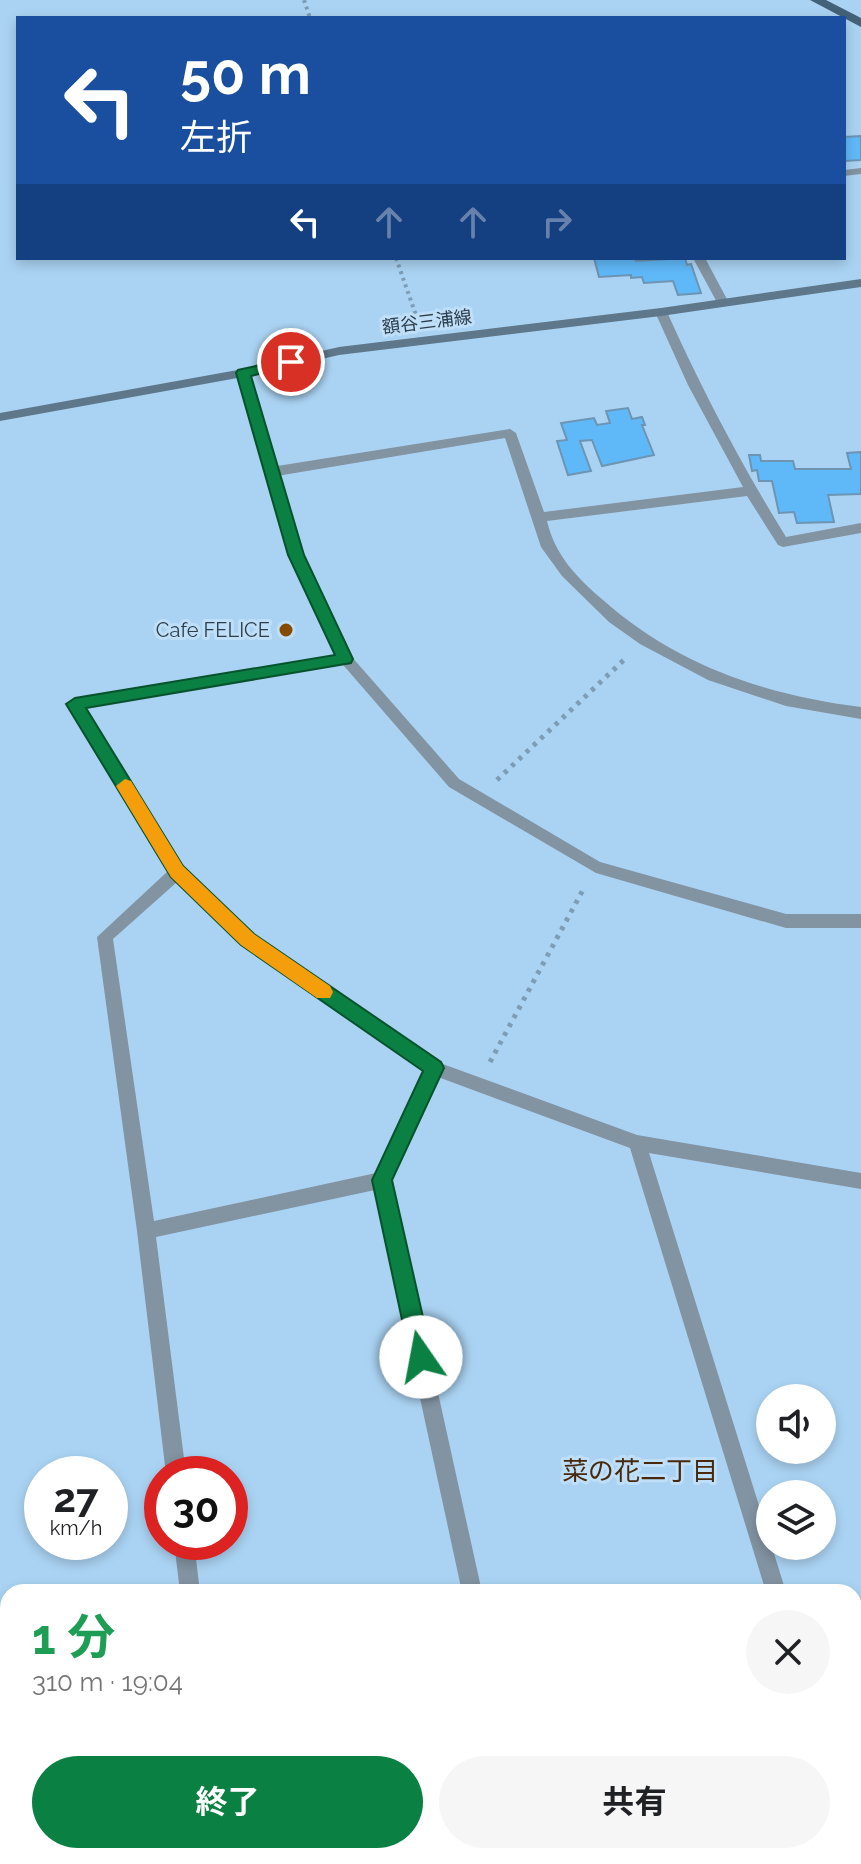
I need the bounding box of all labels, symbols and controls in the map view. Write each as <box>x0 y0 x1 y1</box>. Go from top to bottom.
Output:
text: 50 m <box>180 41 311 107</box>
icon: left <box>48 48 152 152</box>
text: 左折 <box>180 116 252 158</box>
icon: left <box>283 200 327 244</box>
icon: ahead <box>367 200 411 244</box>
icon: ahead <box>451 200 495 244</box>
icon: right <box>535 200 579 244</box>
street label: 額谷三浦線 <box>381 306 473 337</box>
pin <box>257 328 325 396</box>
icon: arrive <box>269 340 313 384</box>
place label: Cafe FELICE <box>156 618 270 642</box>
marker: Cafe FELICE <box>277 621 295 639</box>
position arrow <box>379 1315 463 1399</box>
map controls <box>756 1384 836 1560</box>
button: sound <box>756 1384 836 1464</box>
speed limit sign: 30 <box>144 1456 248 1560</box>
district label: 菜の花二丁目 <box>562 1456 718 1486</box>
text: 27 <box>53 1474 98 1521</box>
button: layers <box>756 1480 836 1560</box>
text: km/h <box>50 1516 102 1540</box>
text: 1 分 <box>32 1609 115 1665</box>
button: close <box>746 1610 830 1694</box>
text: 310 m · 19:04 <box>32 1667 183 1697</box>
button: 終了 <box>32 1756 423 1848</box>
button: 共有 <box>439 1756 830 1848</box>

